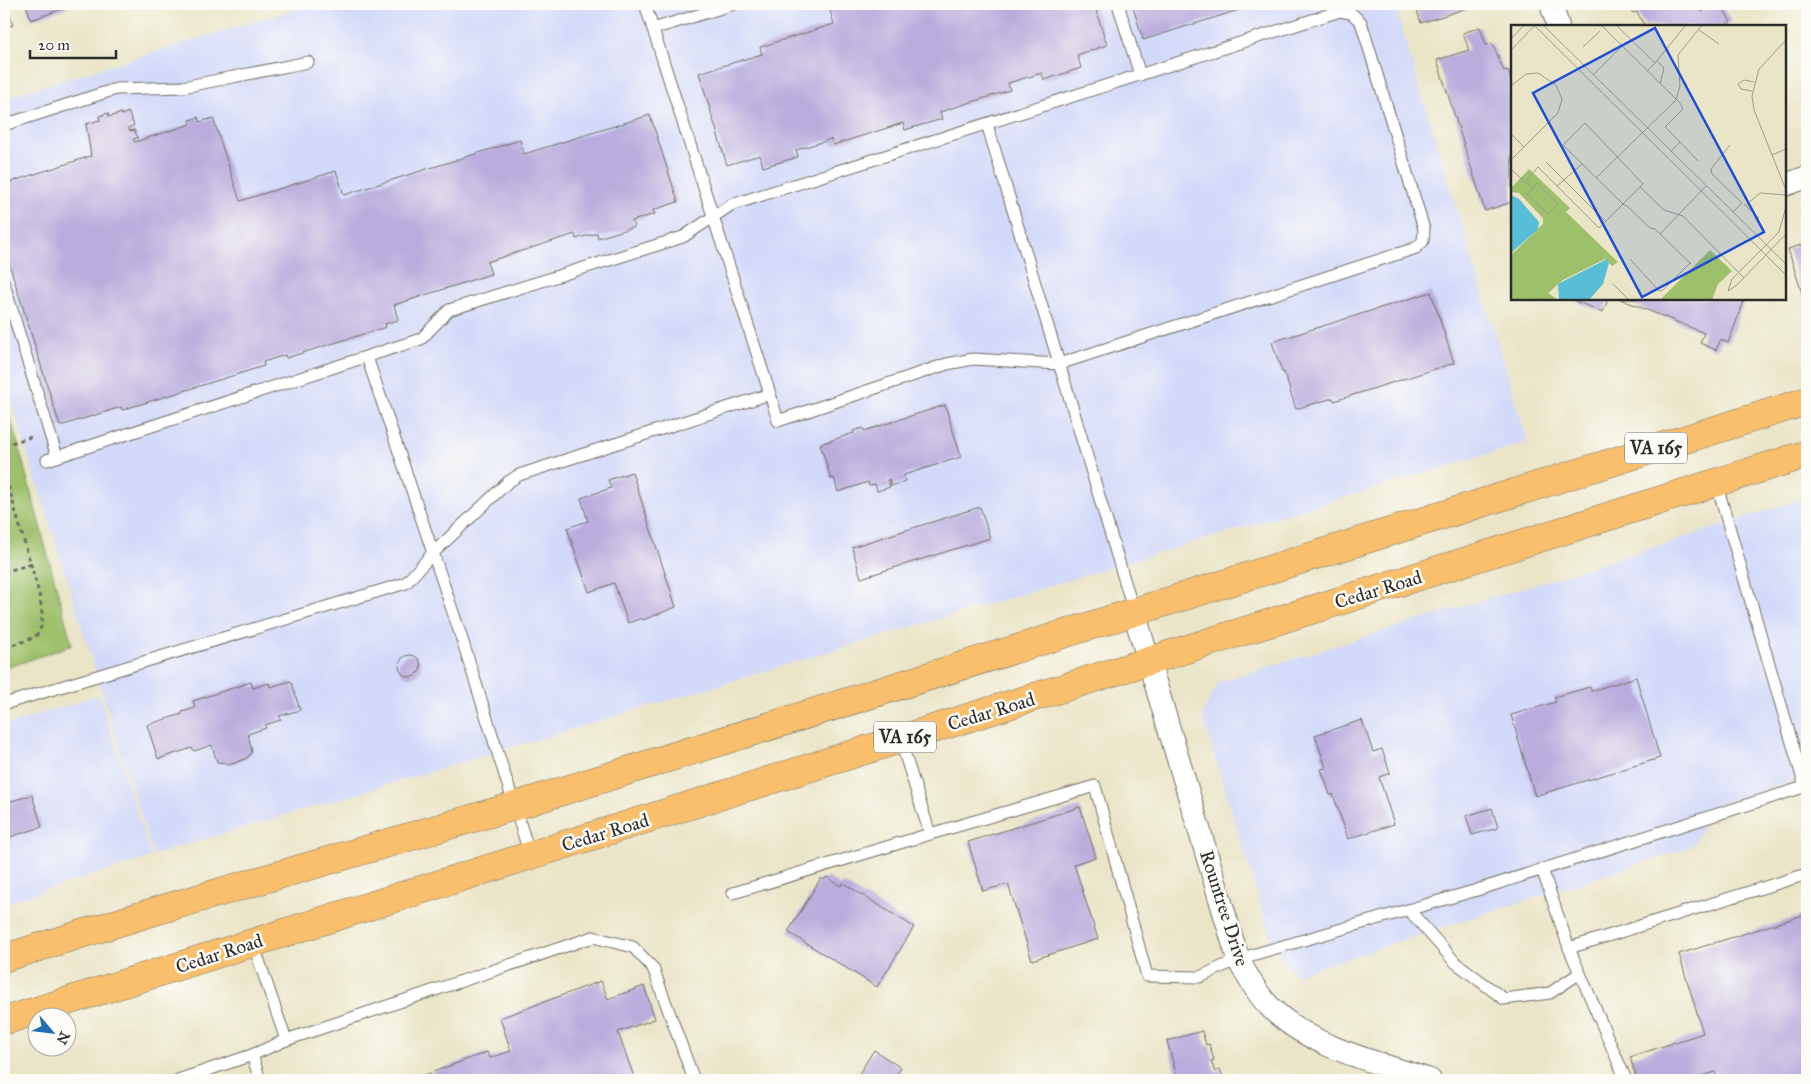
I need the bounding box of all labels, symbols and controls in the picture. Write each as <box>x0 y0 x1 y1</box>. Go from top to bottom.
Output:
inset map <box>1511 25 1786 300</box>
scale bar <box>30 28 116 60</box>
text: 20 m <box>38 36 70 54</box>
road number: VA 165 <box>1625 432 1687 463</box>
street label: Cedar Road <box>1332 565 1425 614</box>
street label: Cedar Road <box>945 687 1038 736</box>
road number: VA 165 <box>874 722 936 752</box>
street label: Cedar Road <box>559 808 652 857</box>
street label: Rountree Drive <box>1195 847 1254 969</box>
street label: Cedar Road <box>173 928 266 978</box>
north arrow <box>28 1006 78 1056</box>
text: N <box>53 1029 73 1047</box>

